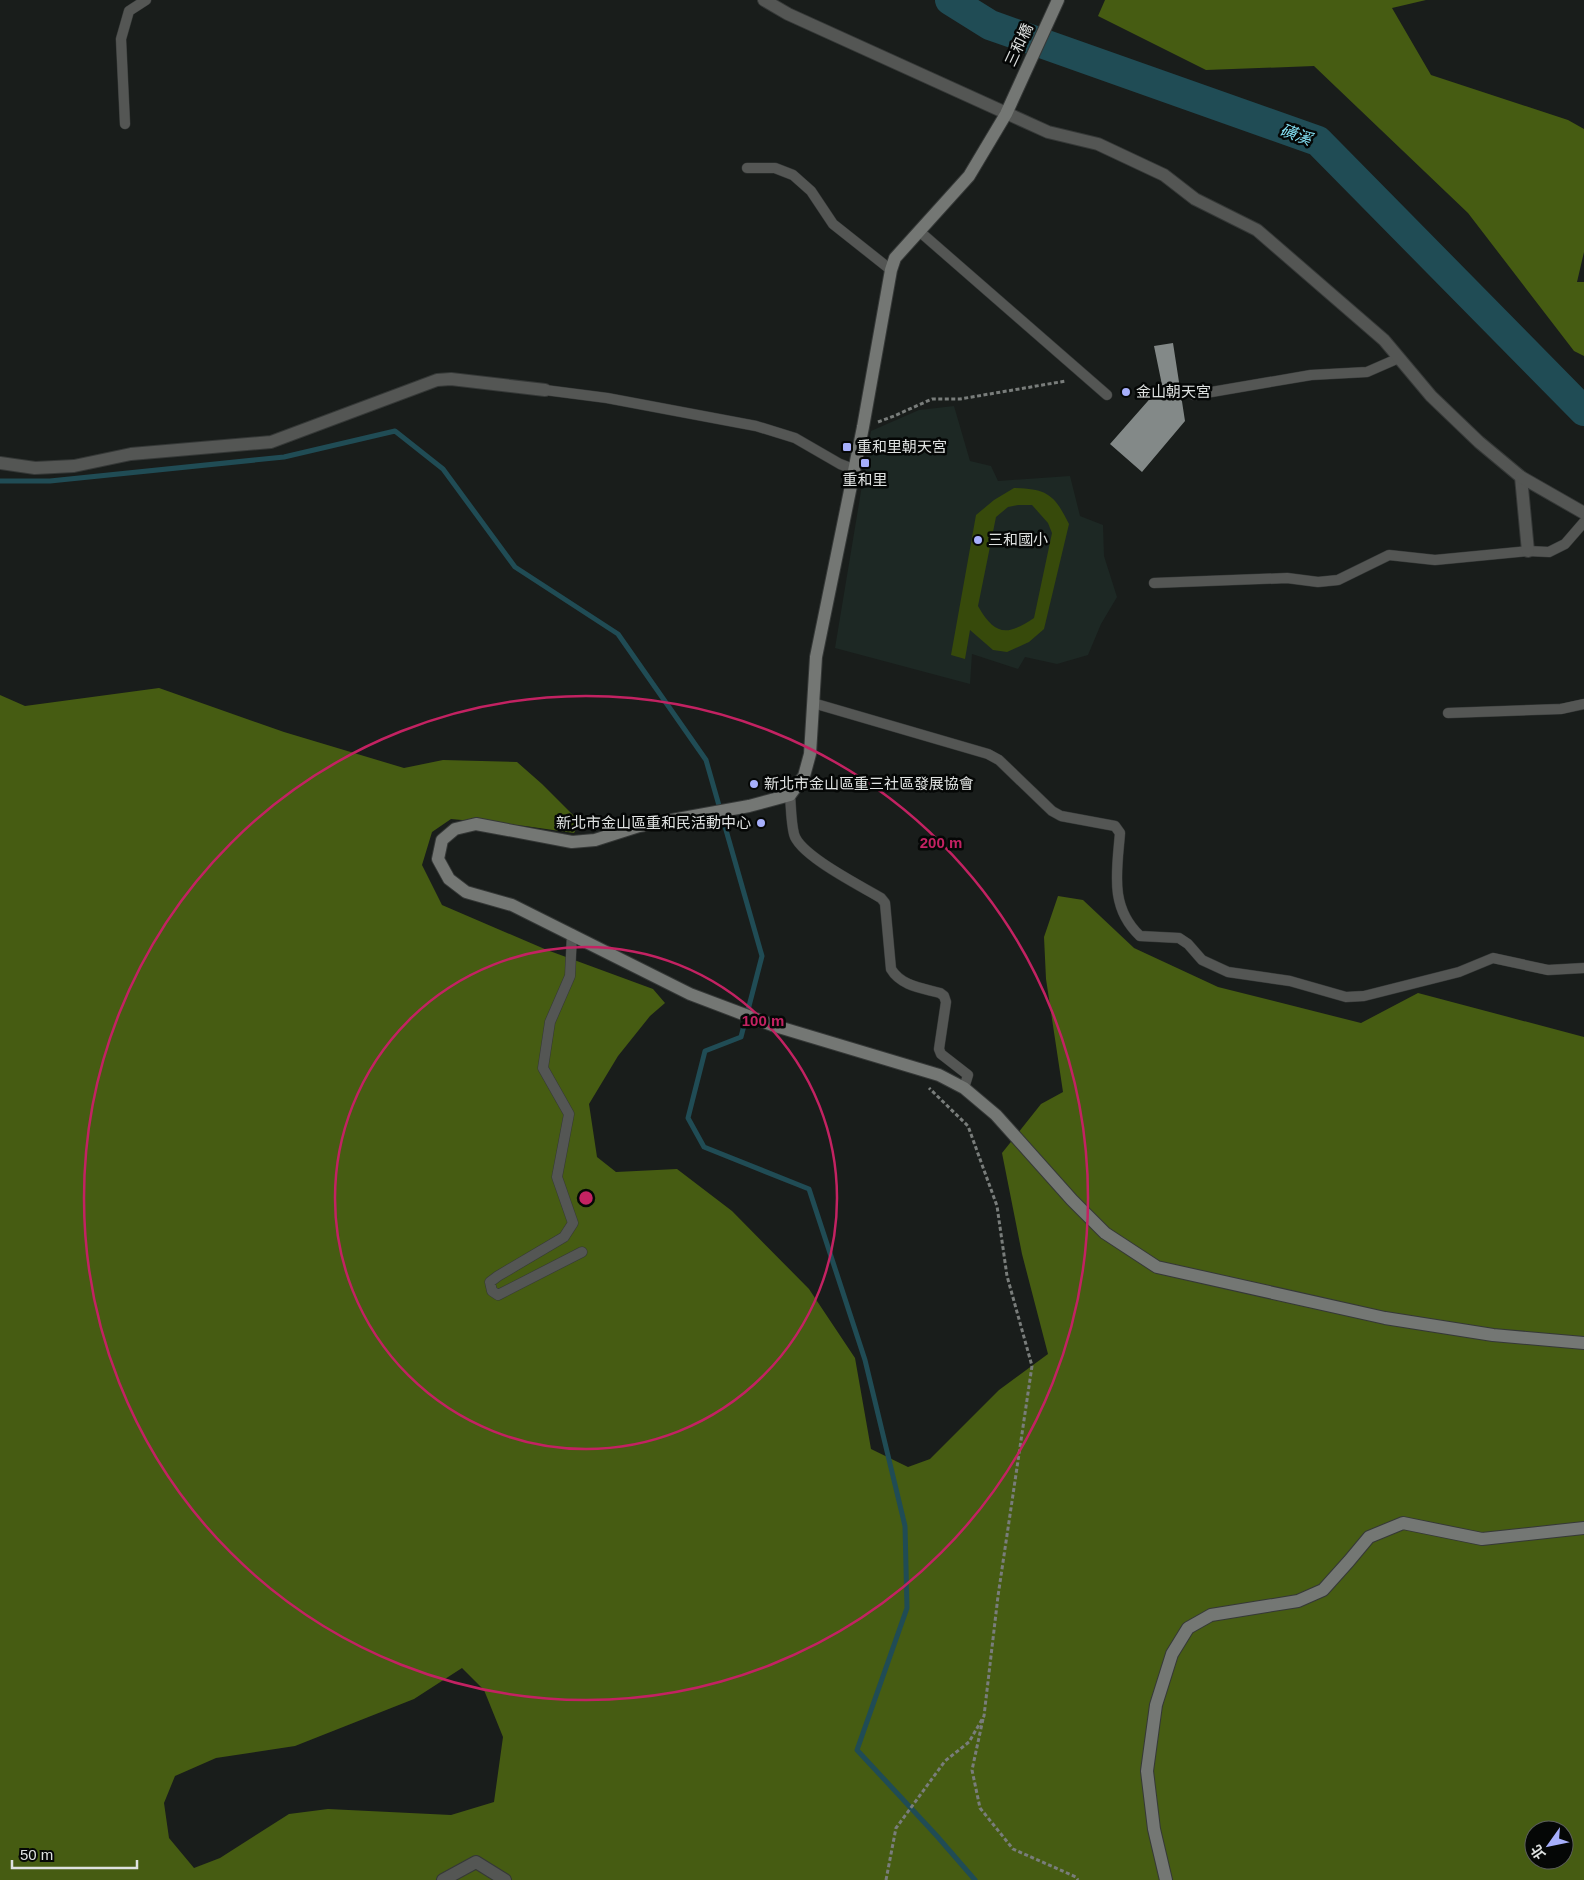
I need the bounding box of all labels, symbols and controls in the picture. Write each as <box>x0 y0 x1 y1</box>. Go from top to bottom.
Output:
street label: 三和橋 <box>1001 21 1036 69</box>
water label: 磺溪 <box>1278 121 1316 149</box>
place label: 金山朝天宮 <box>1136 383 1211 400</box>
marker: 金山朝天宮 <box>1120 386 1132 398</box>
place label: 重和里朝天宮 <box>857 438 947 455</box>
marker: 重和里朝天宮 <box>841 441 853 453</box>
marker: 重和里 <box>859 457 871 469</box>
place label: 重和里 <box>842 471 888 488</box>
place label: 三和國小 <box>988 531 1048 548</box>
marker: 三和國小 <box>972 534 984 546</box>
place label: 新北市金山區重三社區發展協會 <box>764 775 974 792</box>
marker: 新北市金山區重三社區發展協會 <box>748 778 760 790</box>
place label: 新北市金山區重和民活動中心 <box>556 814 751 831</box>
marker: 新北市金山區重和民活動中心 <box>755 817 767 829</box>
text: 200 m <box>920 834 962 851</box>
text: 100 m <box>742 1012 784 1029</box>
centre of rings <box>577 1189 595 1207</box>
north arrow <box>1524 1820 1574 1870</box>
scale bar <box>12 1838 138 1870</box>
text: 北 <box>1528 1842 1549 1862</box>
text: 50 m <box>20 1846 53 1863</box>

